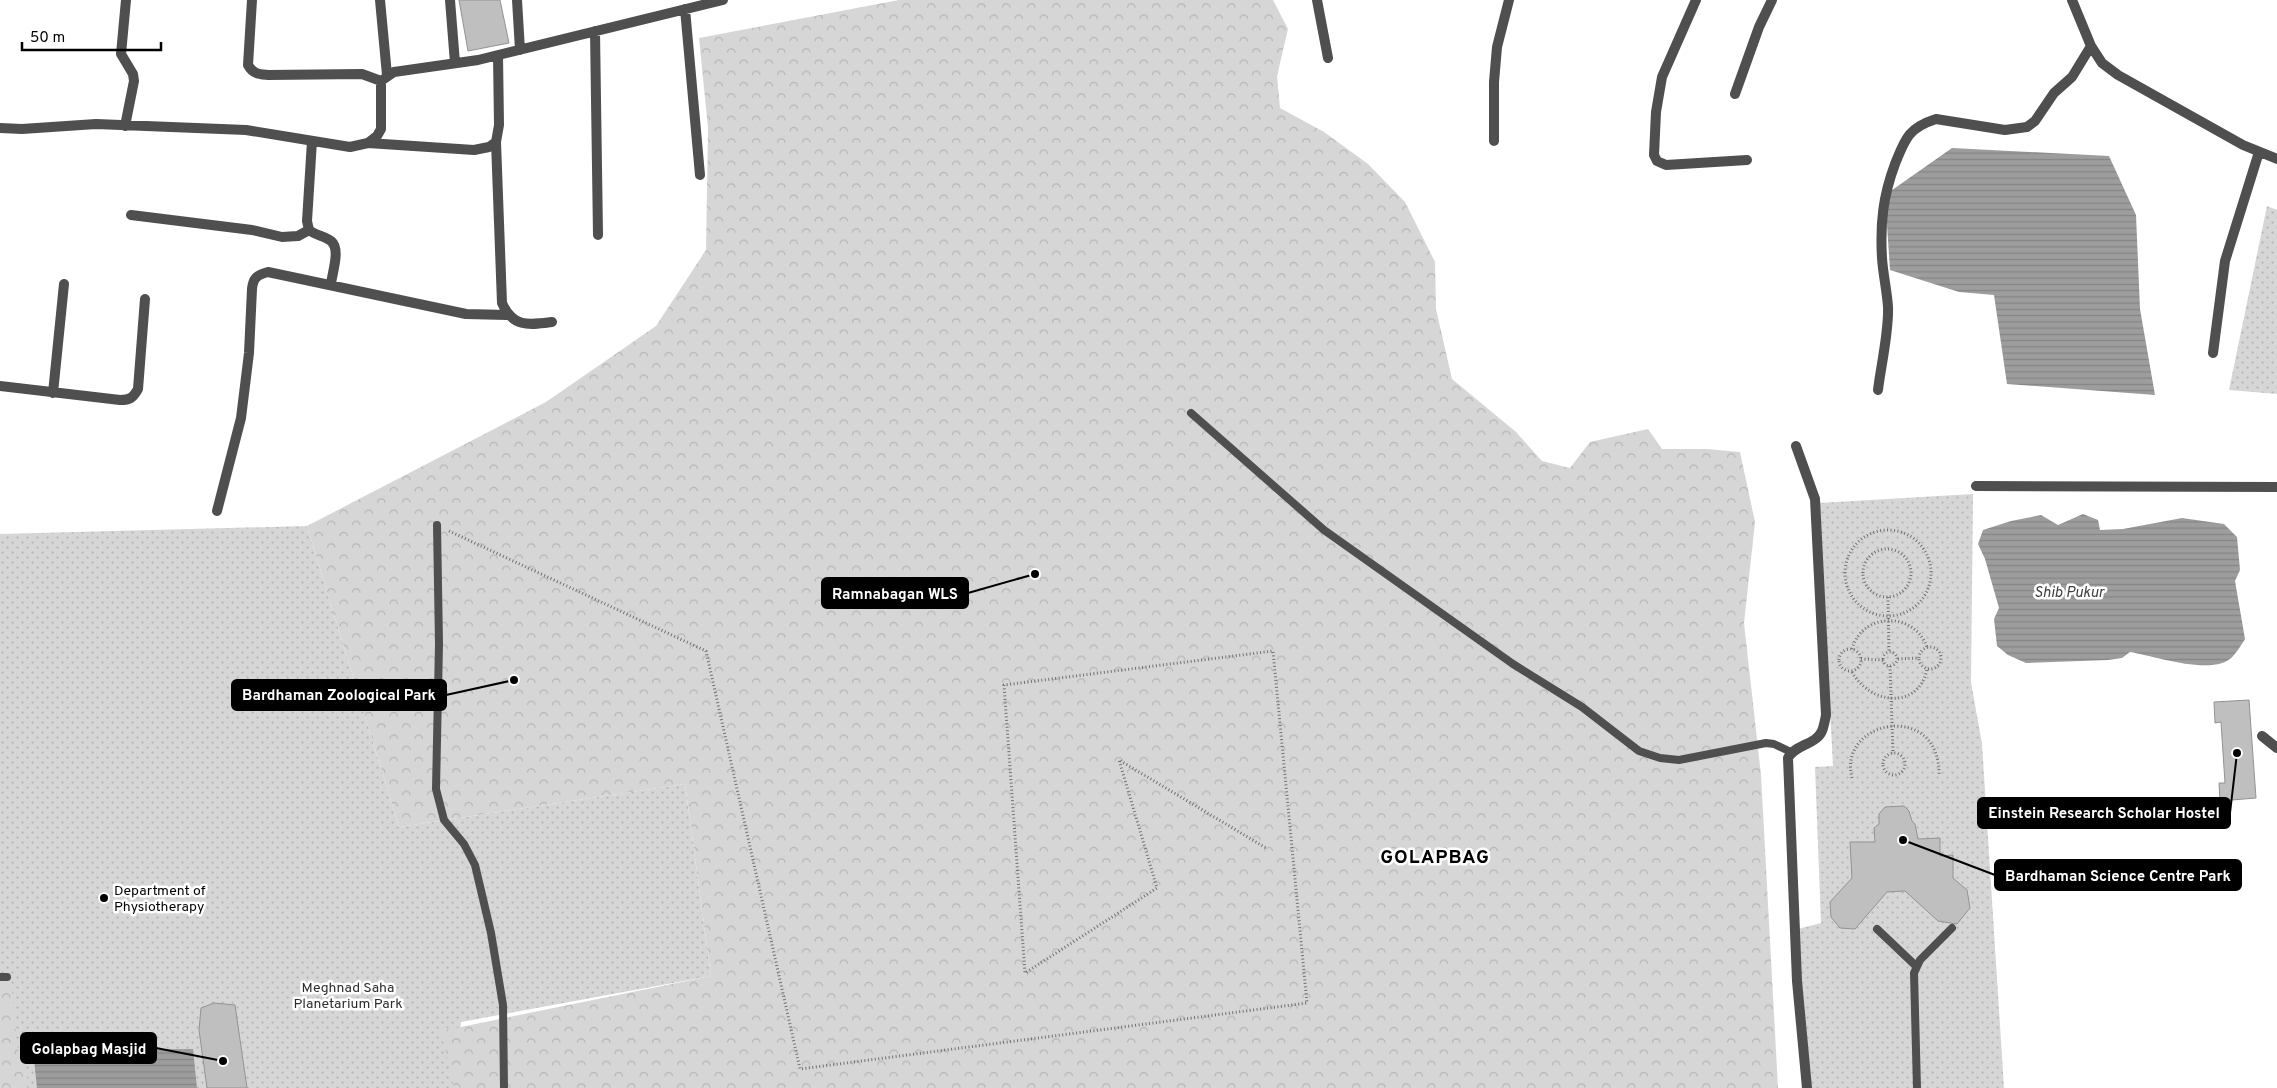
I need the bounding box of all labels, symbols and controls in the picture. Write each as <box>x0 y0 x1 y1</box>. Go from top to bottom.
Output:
scale bar <box>22 20 161 52</box>
text: 50 m <box>30 29 65 48</box>
callout: Ramnabagan WLS <box>822 578 968 608</box>
water label: Shib Pukur <box>2034 584 2105 603</box>
text: Ramnabagan WLS <box>832 586 958 605</box>
callout: Bardhaman Zoological Park <box>232 680 446 710</box>
text: Bardhaman Zoological Park <box>242 687 436 706</box>
callout: Einstein Research Scholar Hostel <box>1978 798 2230 828</box>
text: Einstein Research Scholar Hostel <box>1988 805 2220 824</box>
district label: GOLAPBAG <box>1380 846 1490 870</box>
callout: Bardhaman Science Centre Park <box>1995 860 2241 890</box>
text: Bardhaman Science Centre Park <box>2005 868 2231 887</box>
place label: Department of Physiotherapy <box>114 883 206 916</box>
marker: Department of Physiotherapy <box>98 892 110 904</box>
park label: Meghnad Saha Planetarium Park <box>293 980 403 1013</box>
callout: Golapbag Masjid <box>21 1033 156 1063</box>
text: Golapbag Masjid <box>32 1041 146 1060</box>

